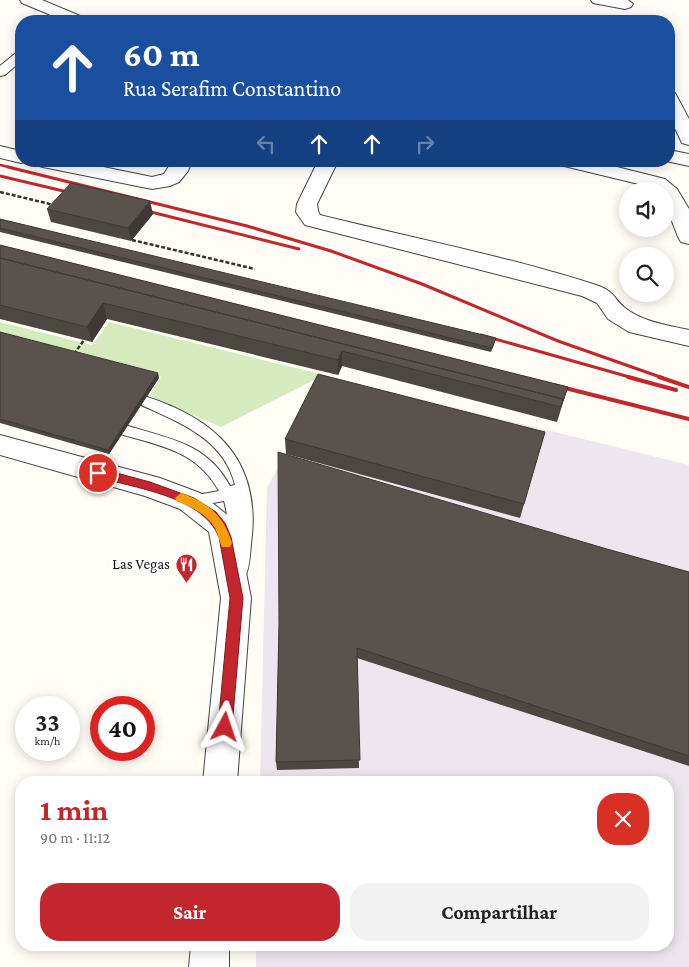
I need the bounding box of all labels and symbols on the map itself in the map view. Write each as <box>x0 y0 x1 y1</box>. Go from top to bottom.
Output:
pin <box>77 452 119 494</box>
restaurant icon: Las Vegas <box>174 552 198 583</box>
place label: Las Vegas <box>112 556 170 573</box>
speed limit sign: 40 <box>90 696 155 761</box>
position arrow <box>198 700 250 752</box>

